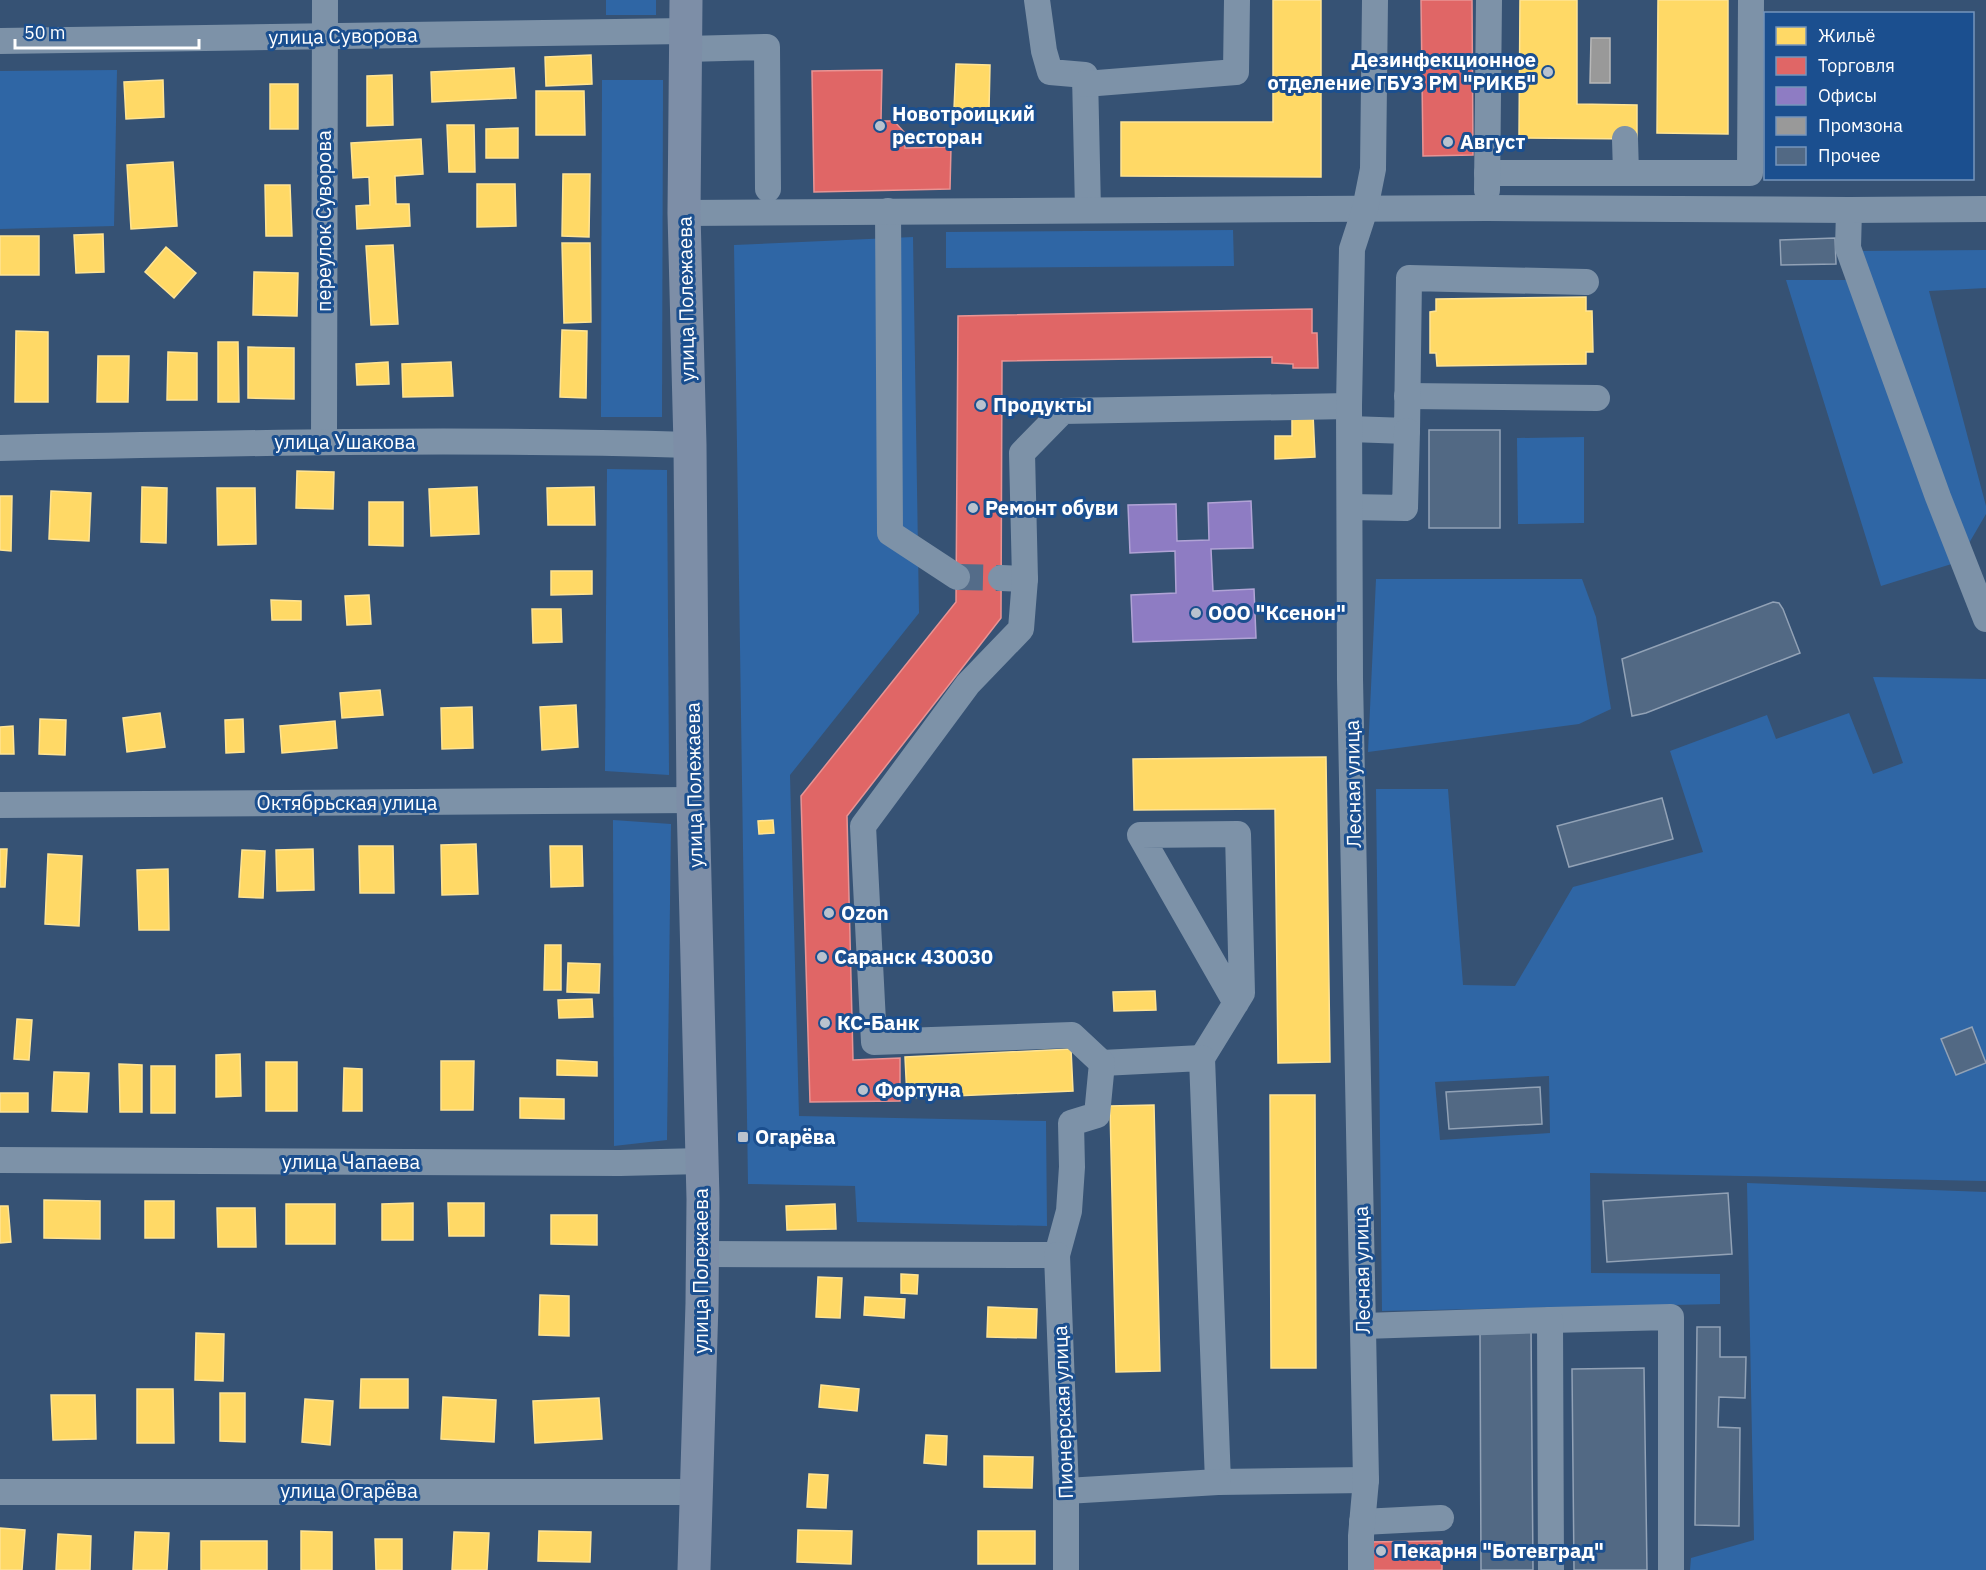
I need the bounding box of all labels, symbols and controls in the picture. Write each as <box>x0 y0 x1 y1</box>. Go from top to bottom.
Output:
scale bar <box>15 12 200 50</box>
legend <box>1764 12 1974 180</box>
text: 50 m <box>24 21 66 44</box>
street label: улица Суворова <box>268 21 418 50</box>
text: Жильё <box>1818 24 1876 47</box>
place label: Дезинфекционное отделение ГБУЗ РМ "РИКБ" <box>1268 46 1536 96</box>
text: Торговля <box>1818 54 1895 77</box>
marker: Дезинфекционное отделение ГБУЗ РМ "РИКБ" <box>1541 65 1555 79</box>
text: Офисы <box>1818 84 1877 107</box>
place label: Новотроицкий ресторан <box>892 100 1035 150</box>
text: Промзона <box>1818 114 1903 137</box>
marker: Новотроицкий ресторан <box>873 119 887 133</box>
place label: Август <box>1460 128 1525 155</box>
street label: переулок Суворова <box>310 130 337 312</box>
marker: Август <box>1441 135 1455 149</box>
text: Прочее <box>1818 144 1881 167</box>
street label: улица Полежаева <box>671 216 700 382</box>
place label: Продукты <box>993 391 1092 418</box>
marker: Продукты <box>974 398 988 412</box>
street label: улица Ушакова <box>274 428 416 455</box>
place label: Ремонт обуви <box>985 494 1118 521</box>
marker: Ремонт обуви <box>966 501 980 515</box>
place label: ООО "Ксенон" <box>1208 599 1346 626</box>
marker: ООО "Ксенон" <box>1189 606 1203 620</box>
street label: улица Полежаева <box>679 702 708 868</box>
street label: Лесная улица <box>1338 719 1367 848</box>
street label: Октябрьская улица <box>257 789 438 816</box>
place label: Ozon <box>841 899 889 926</box>
marker: Ozon <box>822 906 836 920</box>
place label: Саранск 430030 <box>834 943 993 970</box>
marker: Саранск 430030 <box>815 950 829 964</box>
place label: КС-Банк <box>837 1009 920 1036</box>
marker: КС-Банк <box>818 1016 832 1030</box>
place label: Фортуна <box>875 1076 961 1103</box>
marker: Фортуна <box>856 1083 870 1097</box>
place label: Огарёва <box>755 1123 836 1150</box>
marker: Огарёва <box>736 1130 750 1144</box>
street label: улица Чапаева <box>282 1148 421 1175</box>
street label: улица Полежаева <box>687 1188 714 1354</box>
street label: Лесная улица <box>1347 1205 1376 1334</box>
street label: Пионерская улица <box>1046 1325 1079 1499</box>
street label: улица Огарёва <box>280 1477 418 1504</box>
place label: Пекарня "Ботевград" <box>1393 1537 1604 1564</box>
marker: Пекарня "Ботевград" <box>1374 1544 1388 1558</box>

